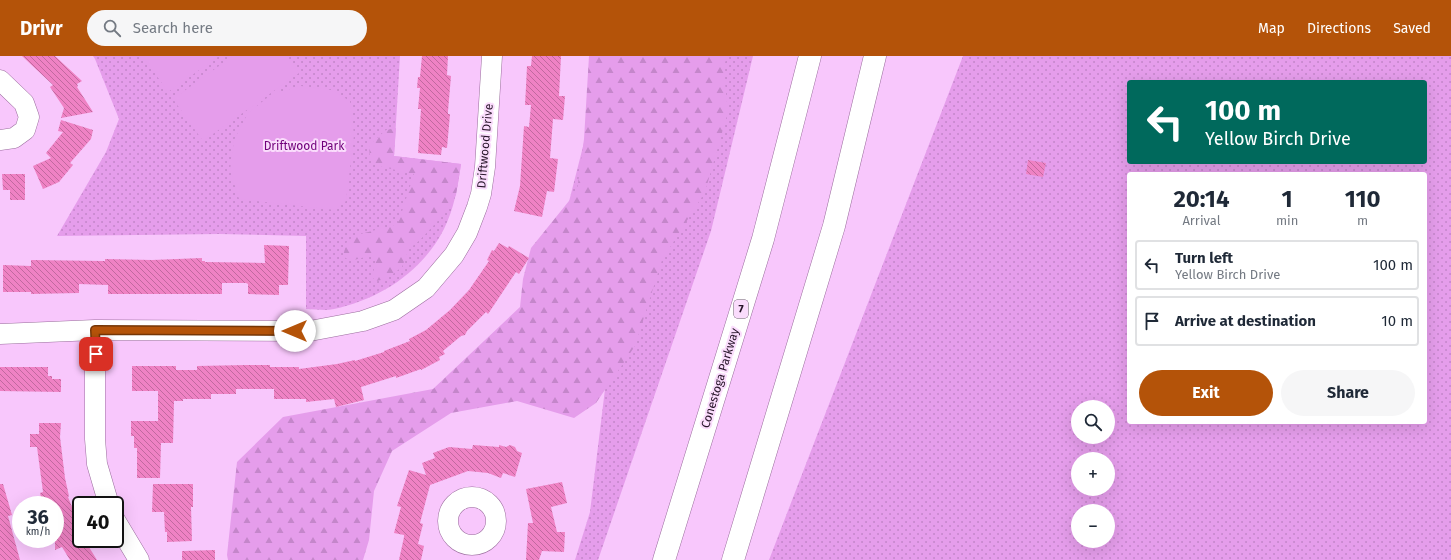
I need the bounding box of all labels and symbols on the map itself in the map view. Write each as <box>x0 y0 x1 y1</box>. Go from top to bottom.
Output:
street label: Driftwood Drive <box>474 103 496 189</box>
park label: Driftwood Park <box>264 139 345 153</box>
road number: 7 <box>734 300 748 318</box>
position arrow <box>274 310 316 352</box>
street label: Conestoga Parkway <box>698 326 742 430</box>
pin <box>79 337 113 371</box>
speed limit sign: 40 <box>72 496 124 548</box>

